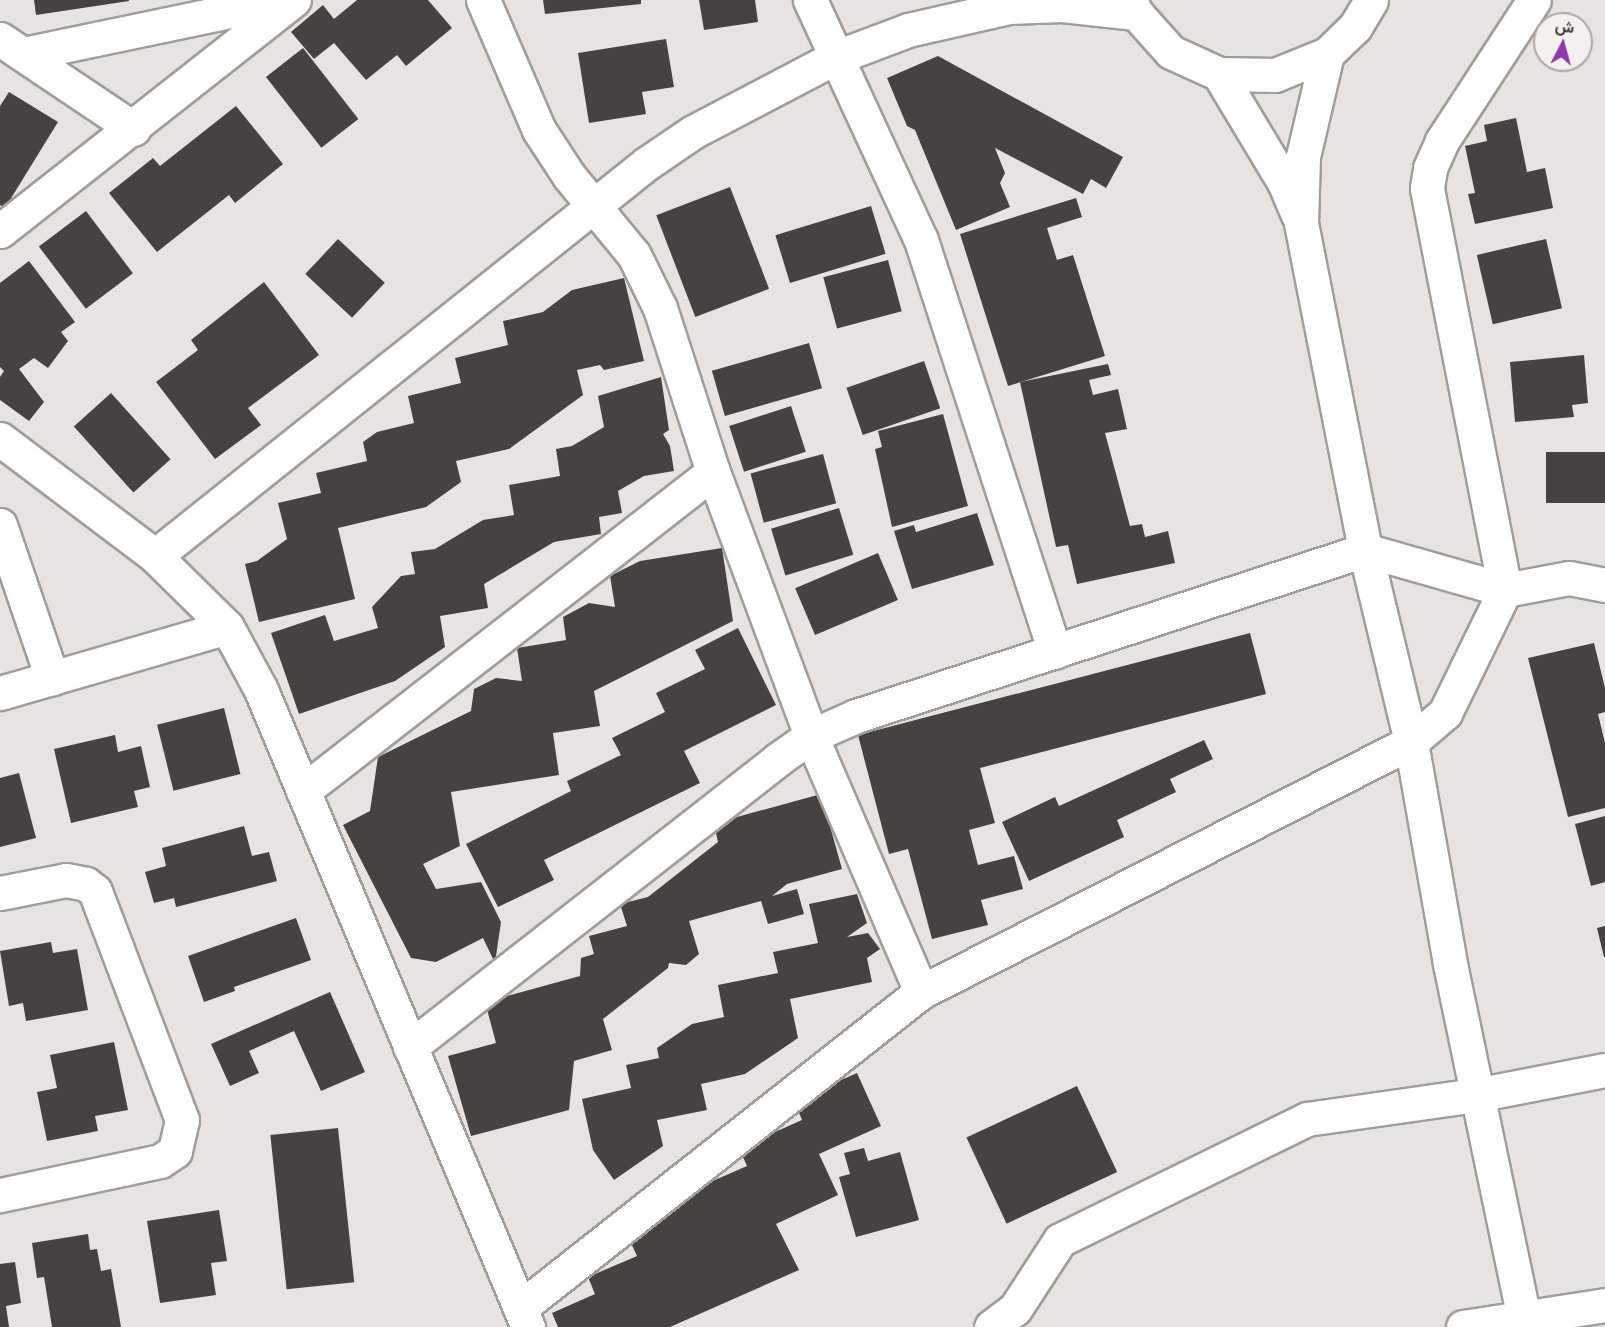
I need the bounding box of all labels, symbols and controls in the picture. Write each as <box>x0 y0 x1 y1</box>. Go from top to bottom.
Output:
north arrow <box>1533 12 1593 72</box>
text: ش <box>1554 15 1575 36</box>

